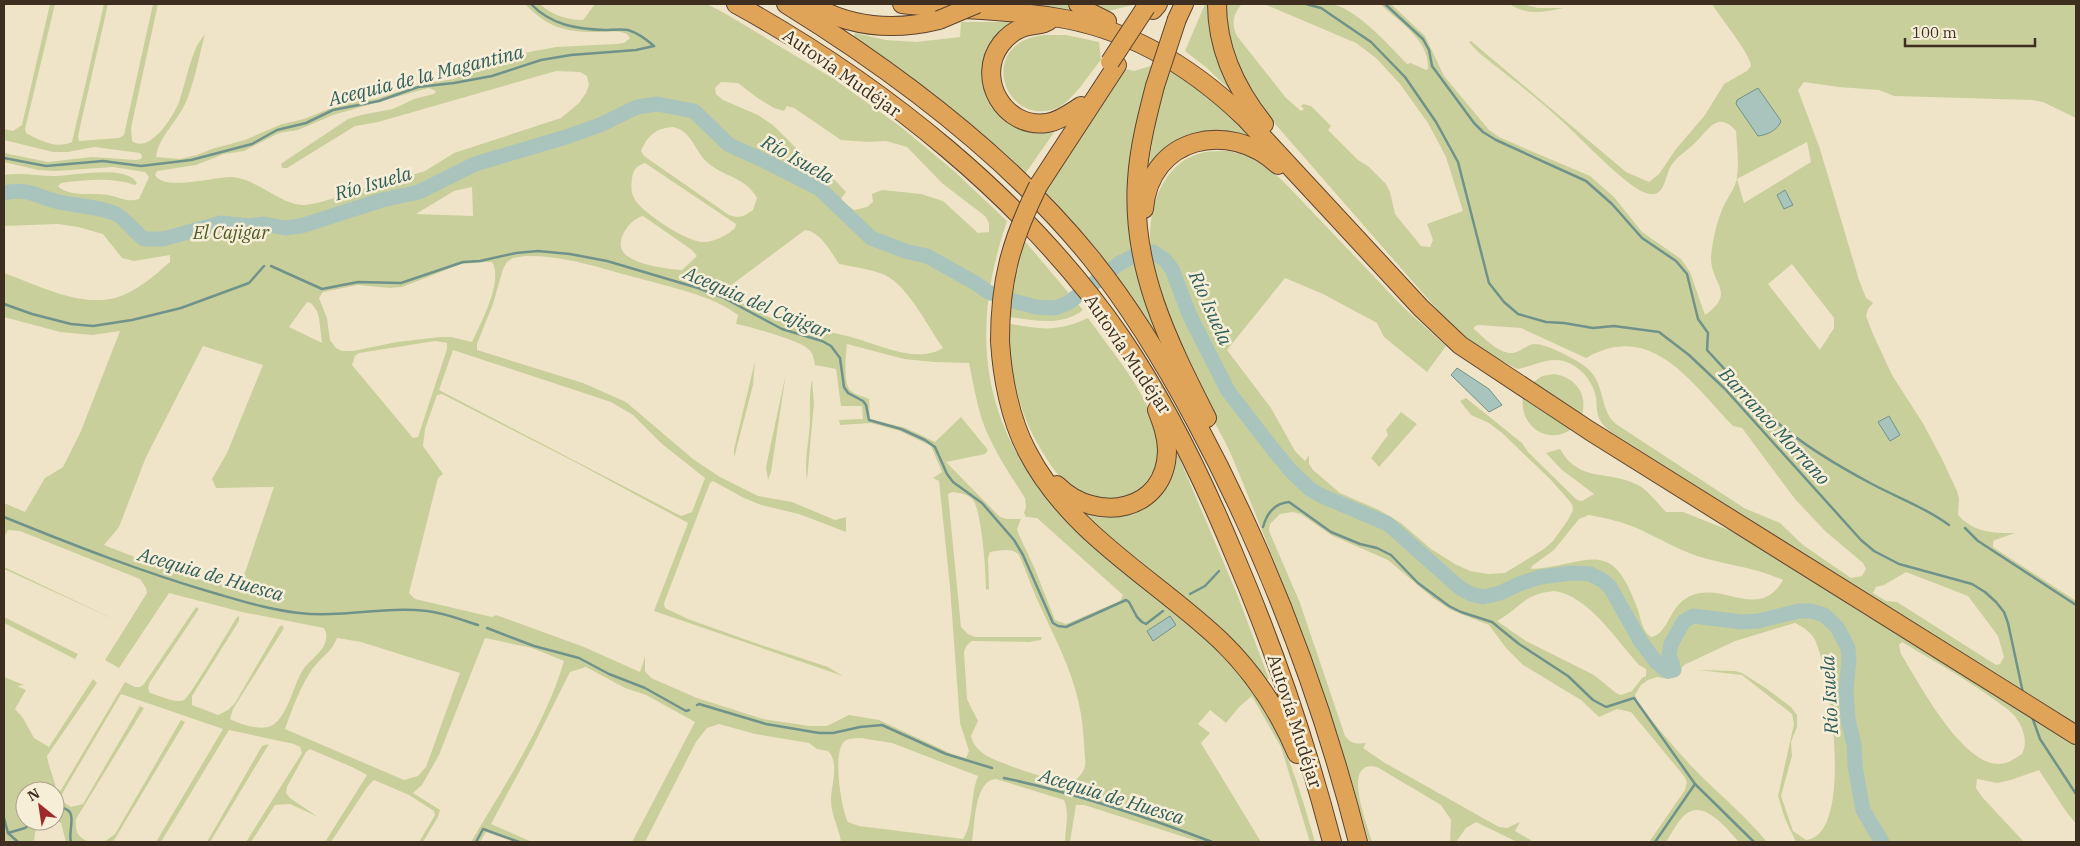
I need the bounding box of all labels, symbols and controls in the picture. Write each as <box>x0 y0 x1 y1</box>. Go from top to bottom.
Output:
scale bar <box>1905 15 2035 47</box>
text: 100 m <box>1912 23 1957 42</box>
street label: Autovía Mudéjar <box>778 24 906 122</box>
water label: Acequia de la Magantina <box>324 39 527 111</box>
water label: Río Isuela <box>757 129 839 189</box>
water label: Río Isuela <box>331 160 415 206</box>
park label: El Cajigar <box>192 221 270 244</box>
water label: Acequia del Cajigar <box>678 260 834 344</box>
water label: Río Isuela <box>1184 266 1238 350</box>
street label: Autovía Mudéjar <box>1079 290 1177 418</box>
water label: Barranco Morrano <box>1714 361 1836 490</box>
water label: Acequia de Huesca <box>134 541 287 606</box>
street label: Autovía Mudéjar <box>1263 651 1327 791</box>
water label: Río Isuela <box>1815 654 1843 736</box>
water label: Acequia de Huesca <box>1035 762 1188 830</box>
north arrow <box>15 781 65 831</box>
text: N <box>24 784 43 805</box>

